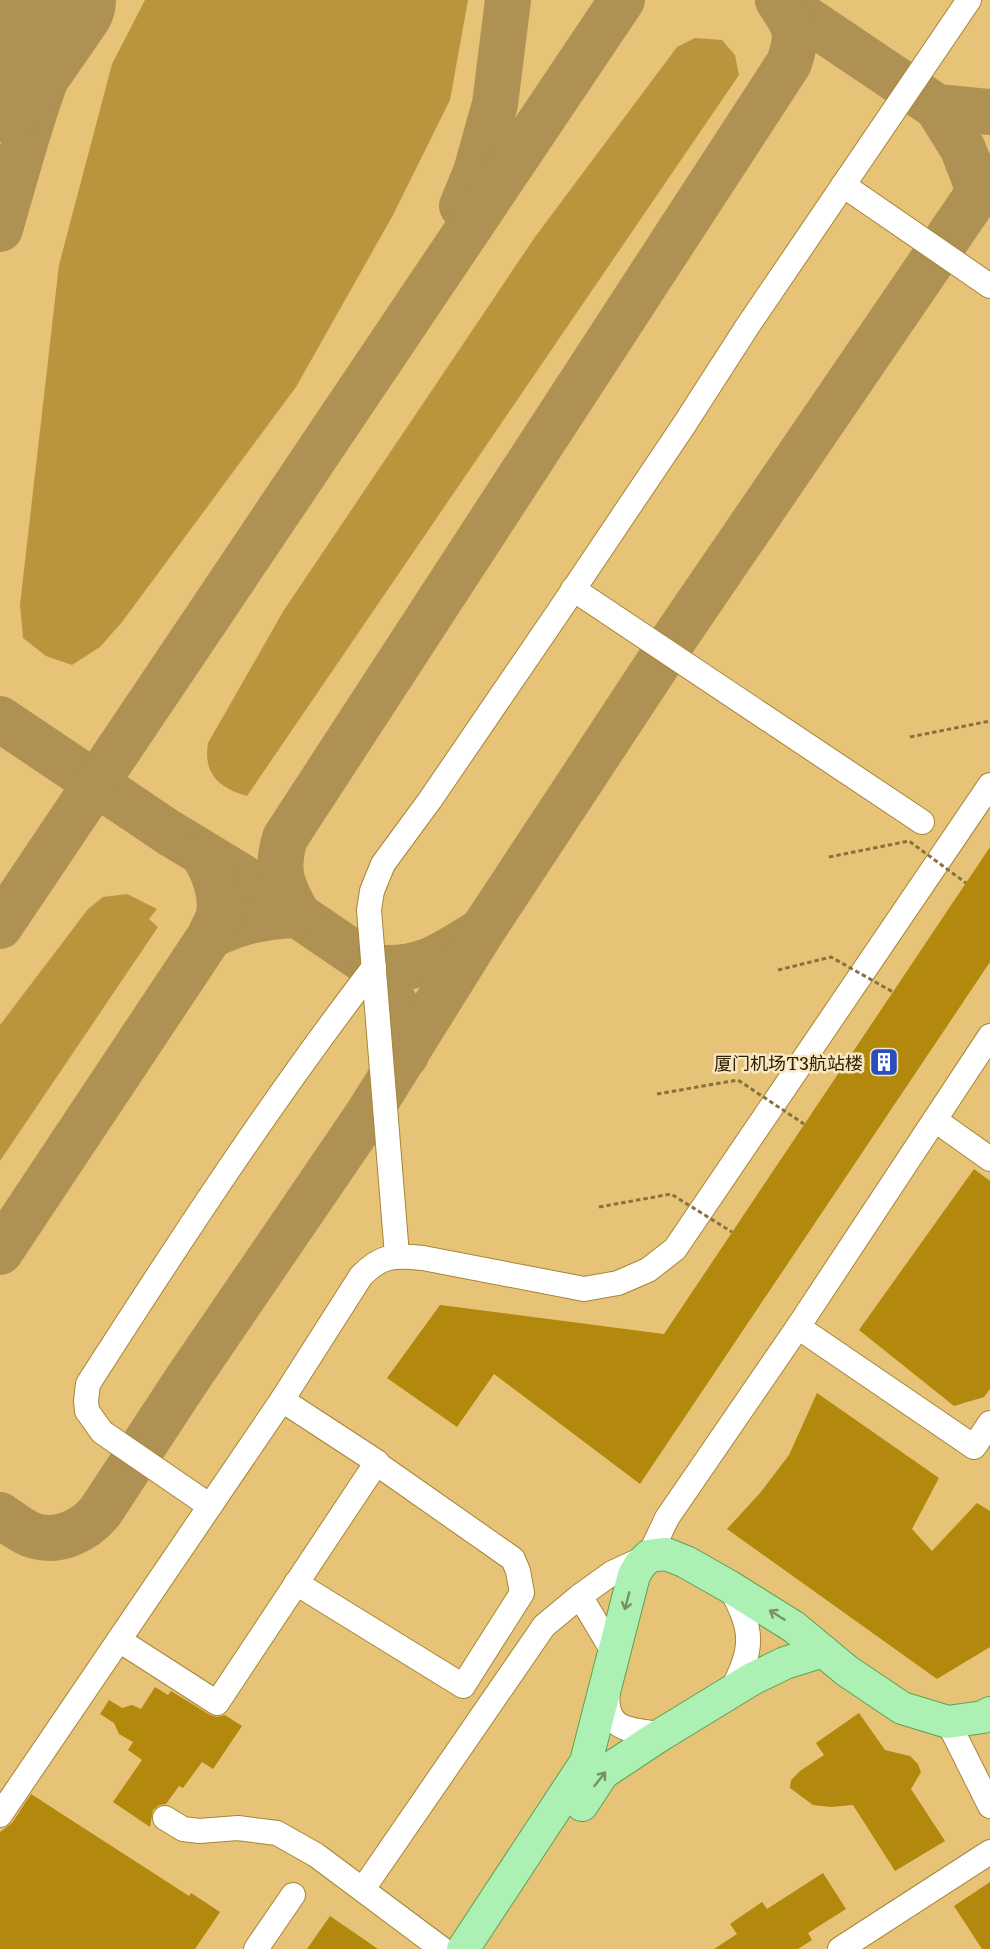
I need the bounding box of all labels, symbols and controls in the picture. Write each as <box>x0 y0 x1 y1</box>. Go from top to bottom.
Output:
building icon: 厦门机场T3航站楼 <box>868 1046 900 1078</box>
place label: 厦门机场T3航站楼 <box>714 1049 863 1076</box>
one-way arrow <box>621 1591 633 1610</box>
one-way arrow <box>768 1609 785 1622</box>
one-way arrow <box>594 1771 607 1787</box>

